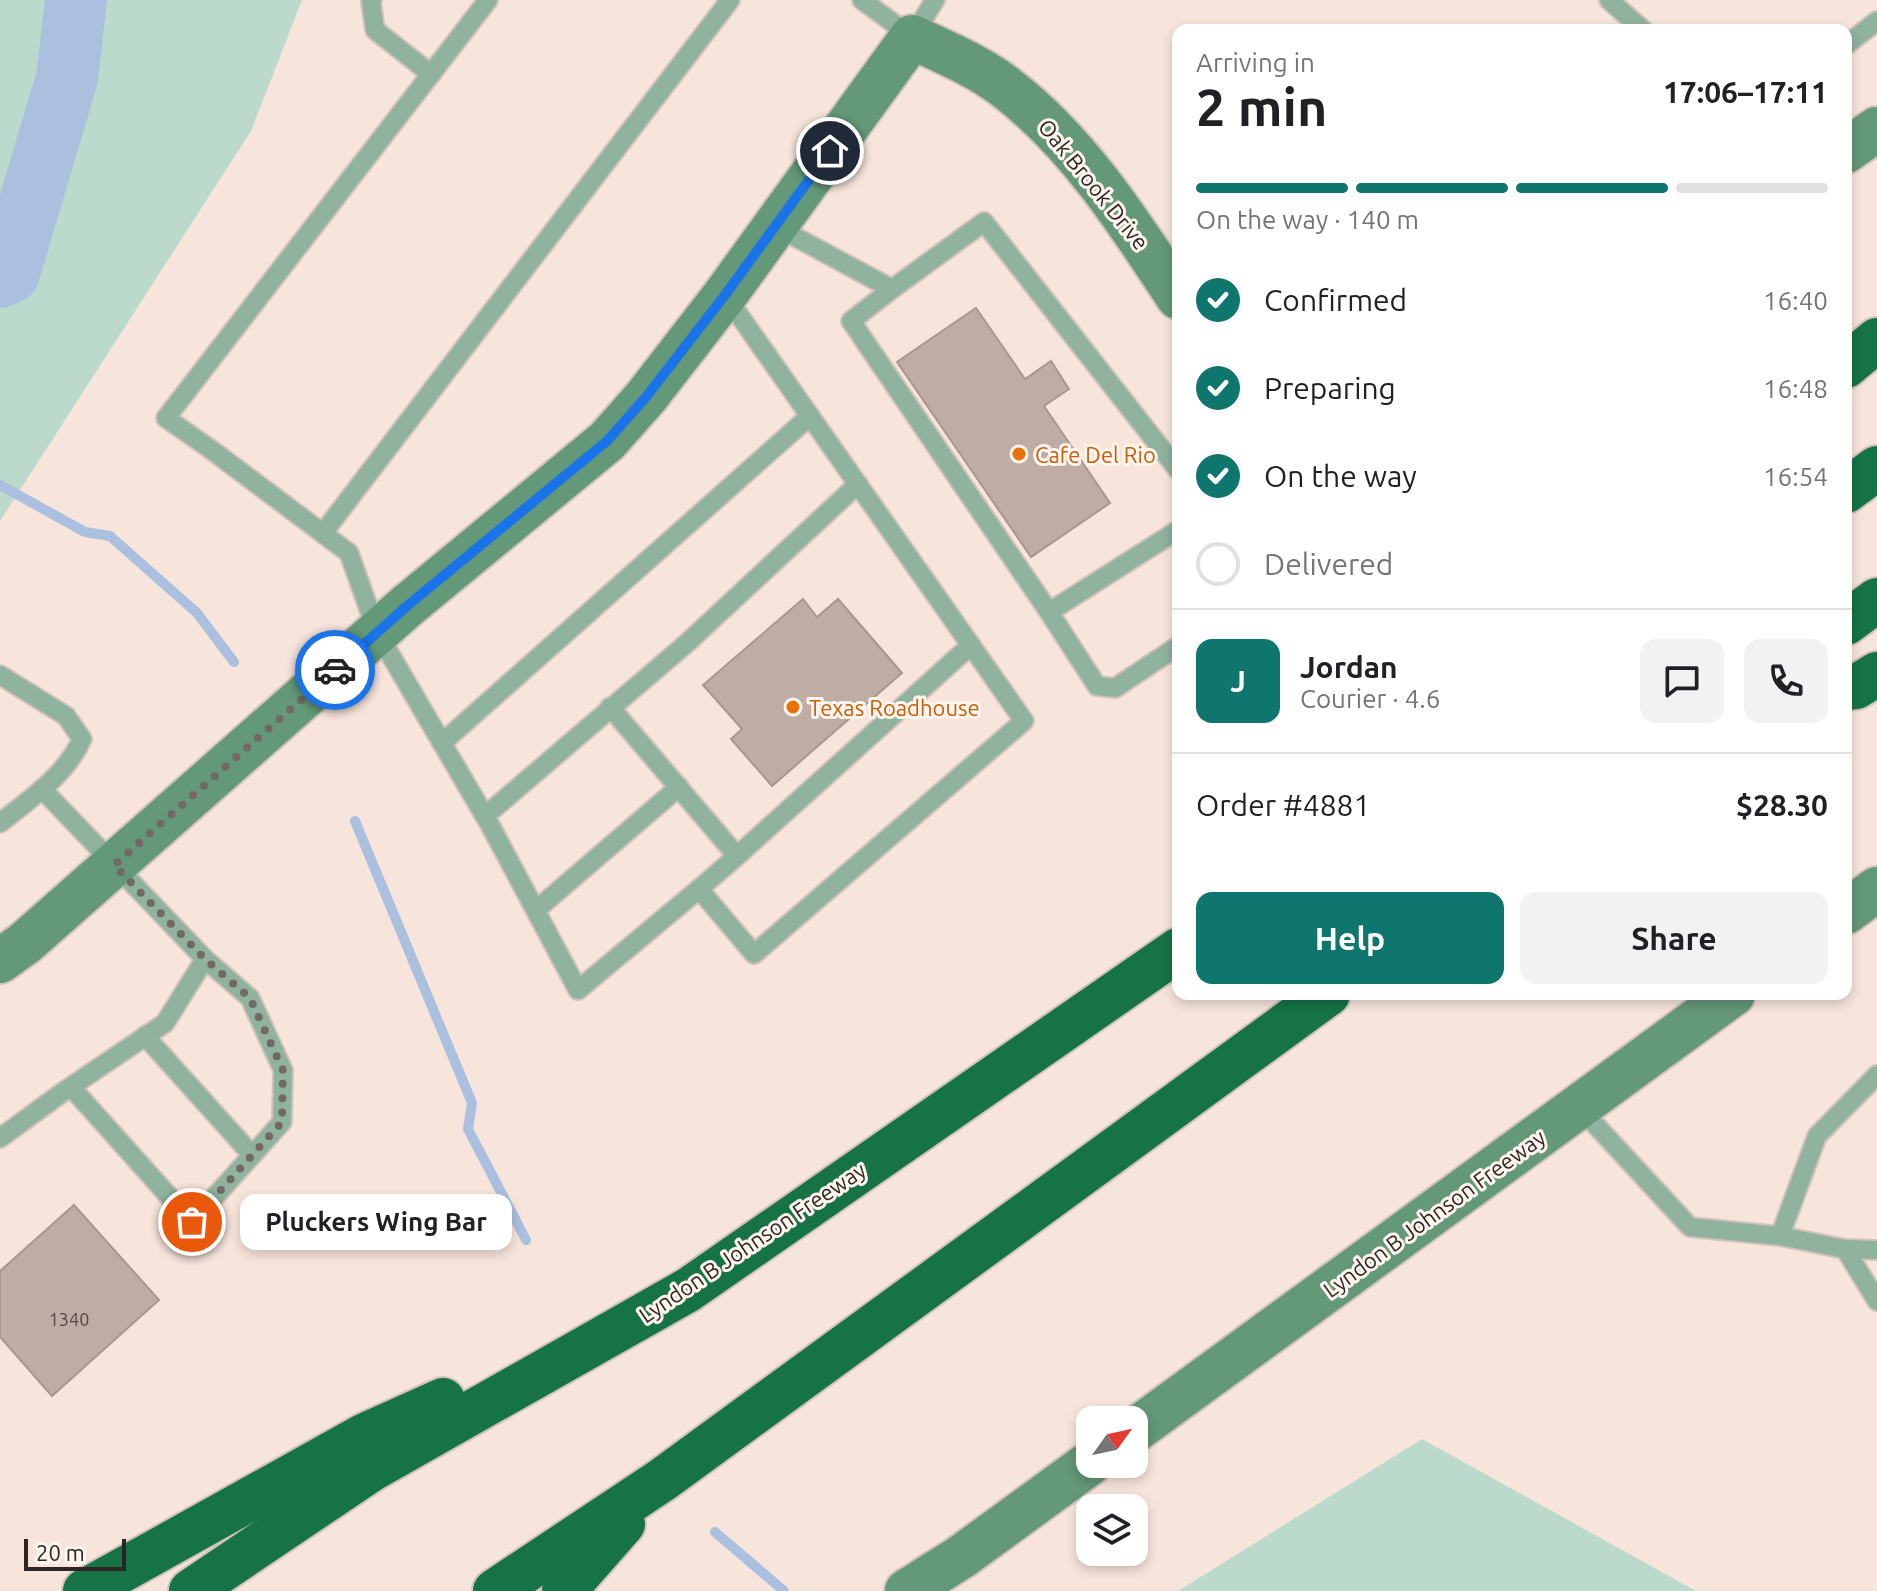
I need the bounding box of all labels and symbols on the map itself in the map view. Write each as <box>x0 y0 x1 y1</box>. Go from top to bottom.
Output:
street label: Oak Brook Drive <box>1034 114 1154 254</box>
pin <box>796 117 864 185</box>
place label: Cafe Del Rio <box>1035 442 1156 467</box>
marker: Cafe Del Rio <box>1010 445 1028 463</box>
courier <box>295 630 375 710</box>
place label: Texas Roadhouse <box>809 695 980 720</box>
marker: Texas Roadhouse <box>784 698 802 716</box>
street label: Lyndon B Johnson Freeway <box>1318 1124 1550 1302</box>
street label: Lyndon B Johnson Freeway <box>634 1156 870 1327</box>
pin <box>158 1188 226 1256</box>
callout: Pluckers Wing Bar <box>240 1194 512 1250</box>
house number: 1340 <box>49 1309 89 1329</box>
north arrow <box>1076 1406 1148 1478</box>
scale bar <box>24 1535 126 1571</box>

